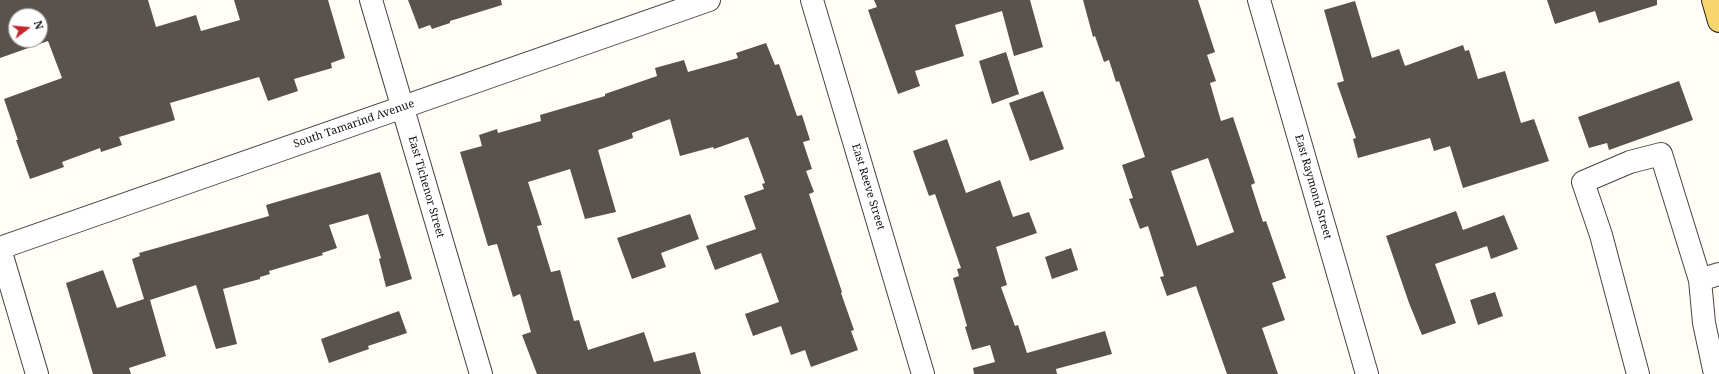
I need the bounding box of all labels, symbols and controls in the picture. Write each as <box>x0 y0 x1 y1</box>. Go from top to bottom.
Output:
north arrow <box>8 8 48 48</box>
text: N <box>31 19 47 31</box>
street label: South Tamarind Avenue <box>292 97 416 151</box>
street label: East Raymond Street <box>1292 133 1334 241</box>
street label: East Tichenor Street <box>405 135 447 239</box>
street label: East Reeve Street <box>849 142 887 232</box>

